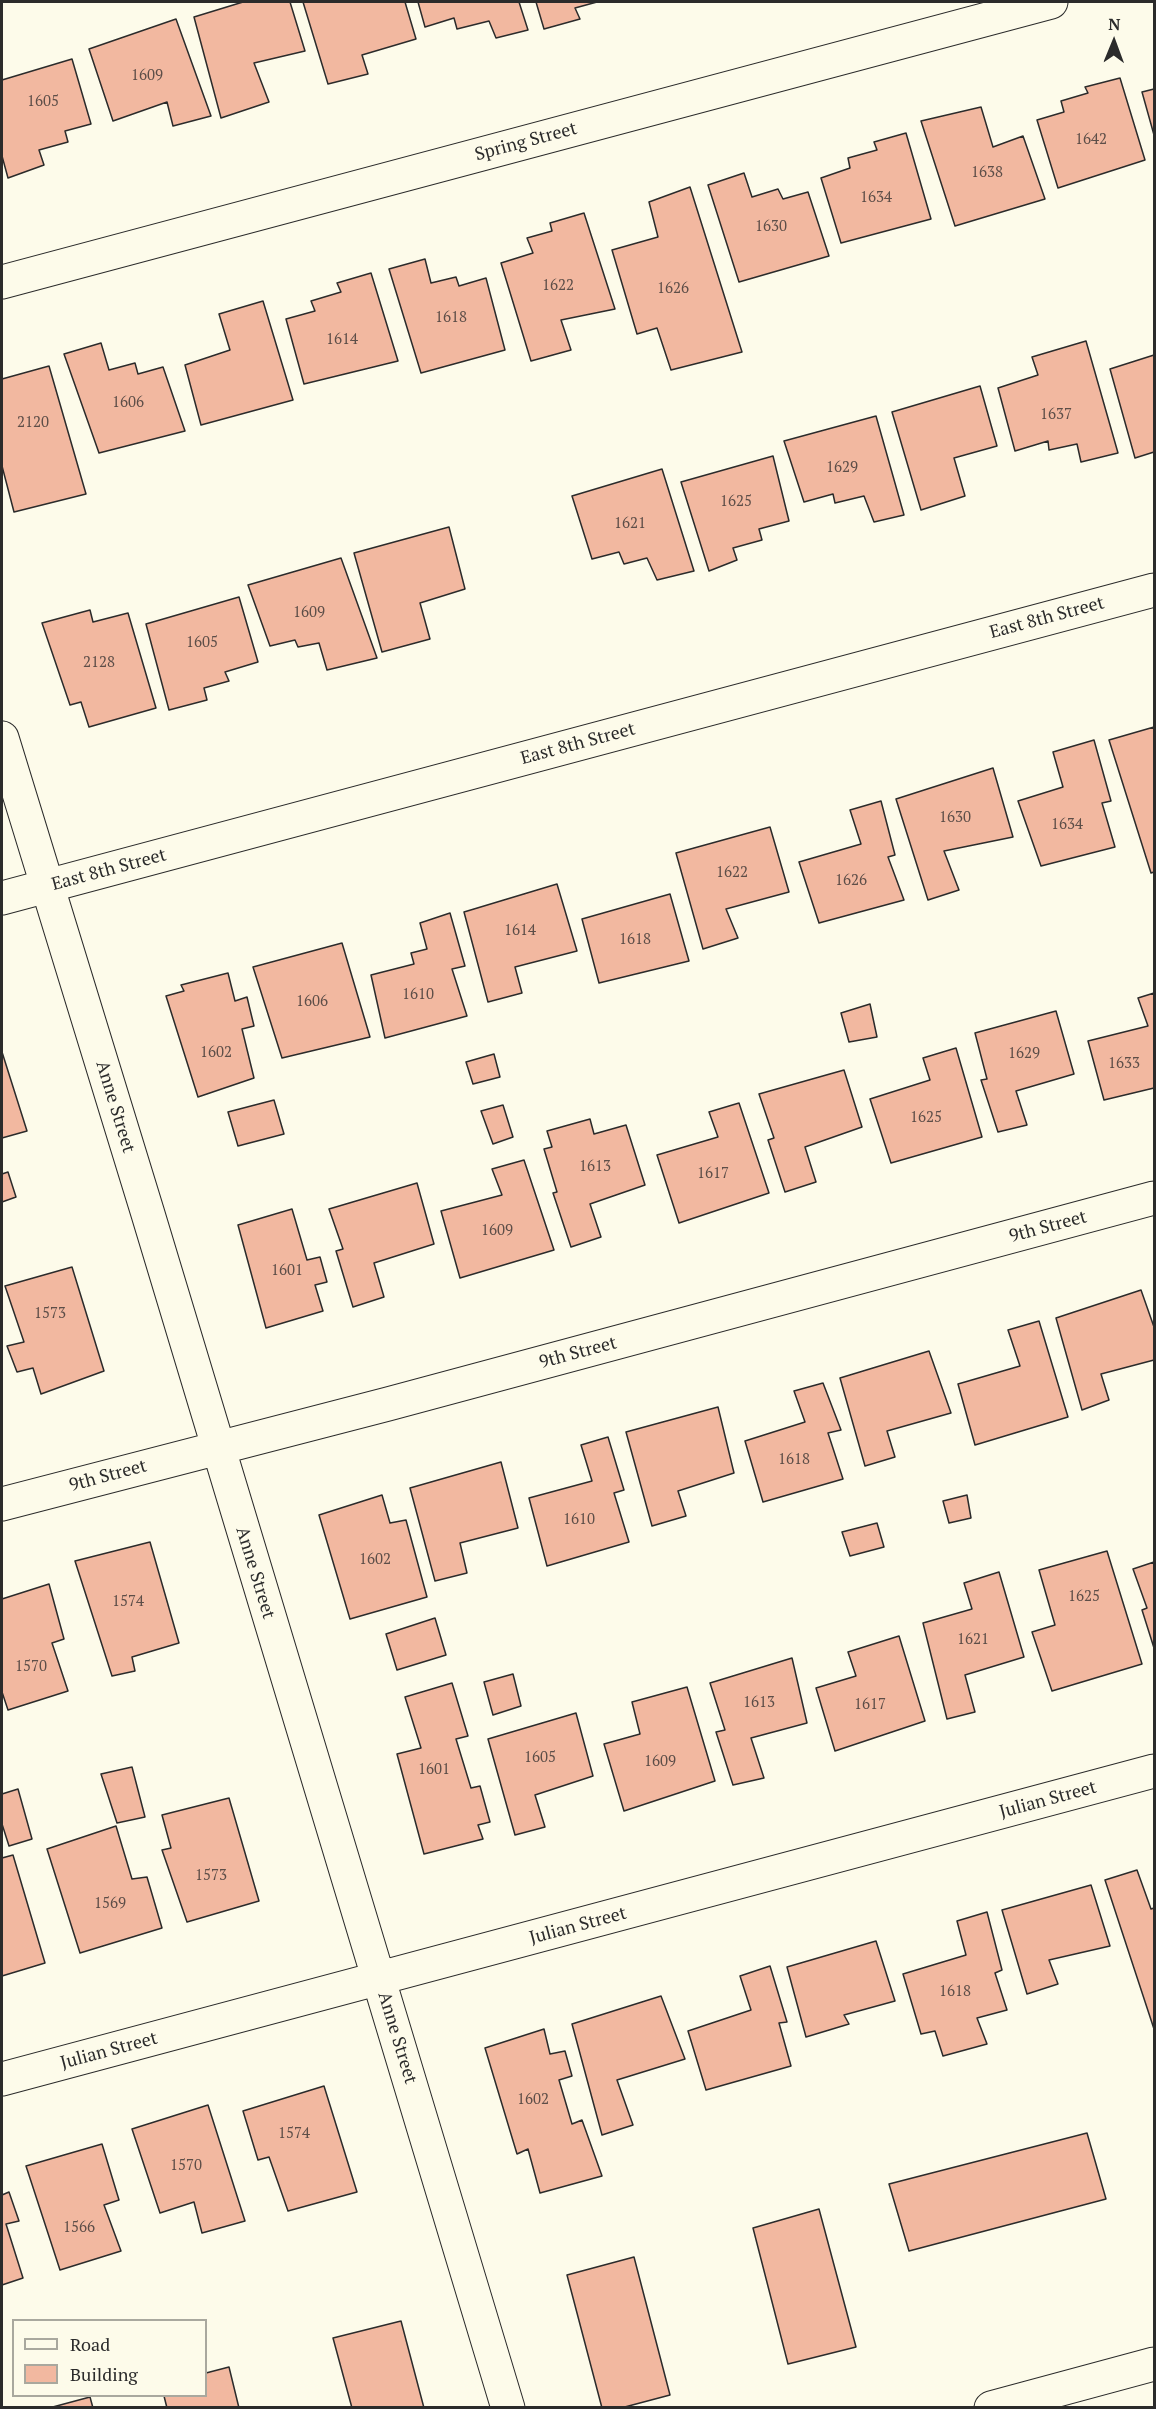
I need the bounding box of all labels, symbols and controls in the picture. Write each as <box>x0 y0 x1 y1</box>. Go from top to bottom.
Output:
north arrow <box>1084 12 1144 72</box>
text: N <box>1108 13 1121 35</box>
house number: 1609 <box>131 67 163 85</box>
house number: 1605 <box>27 93 59 111</box>
street label: Spring Street <box>473 118 579 166</box>
house number: 1642 <box>1075 131 1107 149</box>
house number: 1638 <box>971 164 1003 182</box>
house number: 1634 <box>860 189 892 207</box>
house number: 1630 <box>755 218 787 236</box>
house number: 1622 <box>542 277 574 295</box>
house number: 1626 <box>657 280 689 298</box>
house number: 1618 <box>435 309 467 327</box>
house number: 1614 <box>326 331 358 349</box>
house number: 1606 <box>112 394 144 412</box>
house number: 1637 <box>1040 406 1072 424</box>
house number: 2120 <box>17 414 49 432</box>
house number: 1629 <box>826 459 858 477</box>
house number: 1625 <box>720 493 752 511</box>
house number: 1621 <box>614 515 646 533</box>
street label: East 8th Street <box>987 592 1107 644</box>
house number: 1609 <box>293 604 325 622</box>
house number: 1605 <box>186 634 218 652</box>
house number: 2128 <box>83 654 115 672</box>
street label: East 8th Street <box>518 718 638 770</box>
house number: 1630 <box>939 809 971 827</box>
house number: 1634 <box>1051 816 1083 834</box>
street label: East 8th Street <box>49 844 169 896</box>
house number: 1622 <box>716 864 748 882</box>
house number: 1626 <box>835 872 867 890</box>
house number: 1614 <box>504 922 536 940</box>
house number: 1618 <box>619 931 651 949</box>
house number: 1610 <box>402 986 434 1004</box>
house number: 1606 <box>296 993 328 1011</box>
house number: 1602 <box>200 1044 232 1062</box>
house number: 1629 <box>1008 1045 1040 1063</box>
house number: 1633 <box>1108 1055 1140 1073</box>
street label: Anne Street <box>91 1058 139 1156</box>
house number: 1625 <box>910 1109 942 1127</box>
house number: 1613 <box>579 1158 611 1176</box>
house number: 1617 <box>697 1165 729 1183</box>
street label: 9th Street <box>1007 1206 1089 1248</box>
house number: 1609 <box>481 1222 513 1240</box>
house number: 1601 <box>271 1262 303 1280</box>
house number: 1573 <box>34 1305 66 1323</box>
street label: 9th Street <box>537 1332 619 1374</box>
house number: 1618 <box>778 1451 810 1469</box>
street label: 9th Street <box>67 1455 149 1497</box>
house number: 1610 <box>563 1511 595 1529</box>
street label: Anne Street <box>231 1524 279 1622</box>
house number: 1602 <box>359 1551 391 1569</box>
house number: 1625 <box>1068 1588 1100 1606</box>
house number: 1574 <box>112 1593 144 1611</box>
house number: 1621 <box>957 1631 989 1649</box>
house number: 1570 <box>15 1658 47 1676</box>
house number: 1613 <box>743 1694 775 1712</box>
house number: 1617 <box>854 1696 886 1714</box>
house number: 1605 <box>524 1749 556 1767</box>
house number: 1609 <box>644 1753 676 1771</box>
house number: 1601 <box>418 1761 450 1779</box>
street label: Julian Street <box>997 1777 1099 1823</box>
house number: 1573 <box>195 1867 227 1885</box>
house number: 1569 <box>94 1895 126 1913</box>
street label: Julian Street <box>527 1903 629 1949</box>
house number: 1618 <box>939 1983 971 2001</box>
street label: Anne Street <box>373 1989 421 2087</box>
street label: Julian Street <box>58 2028 160 2074</box>
house number: 1602 <box>517 2091 549 2109</box>
house number: 1574 <box>278 2125 310 2143</box>
house number: 1570 <box>170 2157 202 2175</box>
house number: 1566 <box>63 2219 95 2237</box>
legend <box>12 2319 207 2397</box>
text: Road <box>70 2332 110 2356</box>
text: Building <box>70 2362 138 2386</box>

